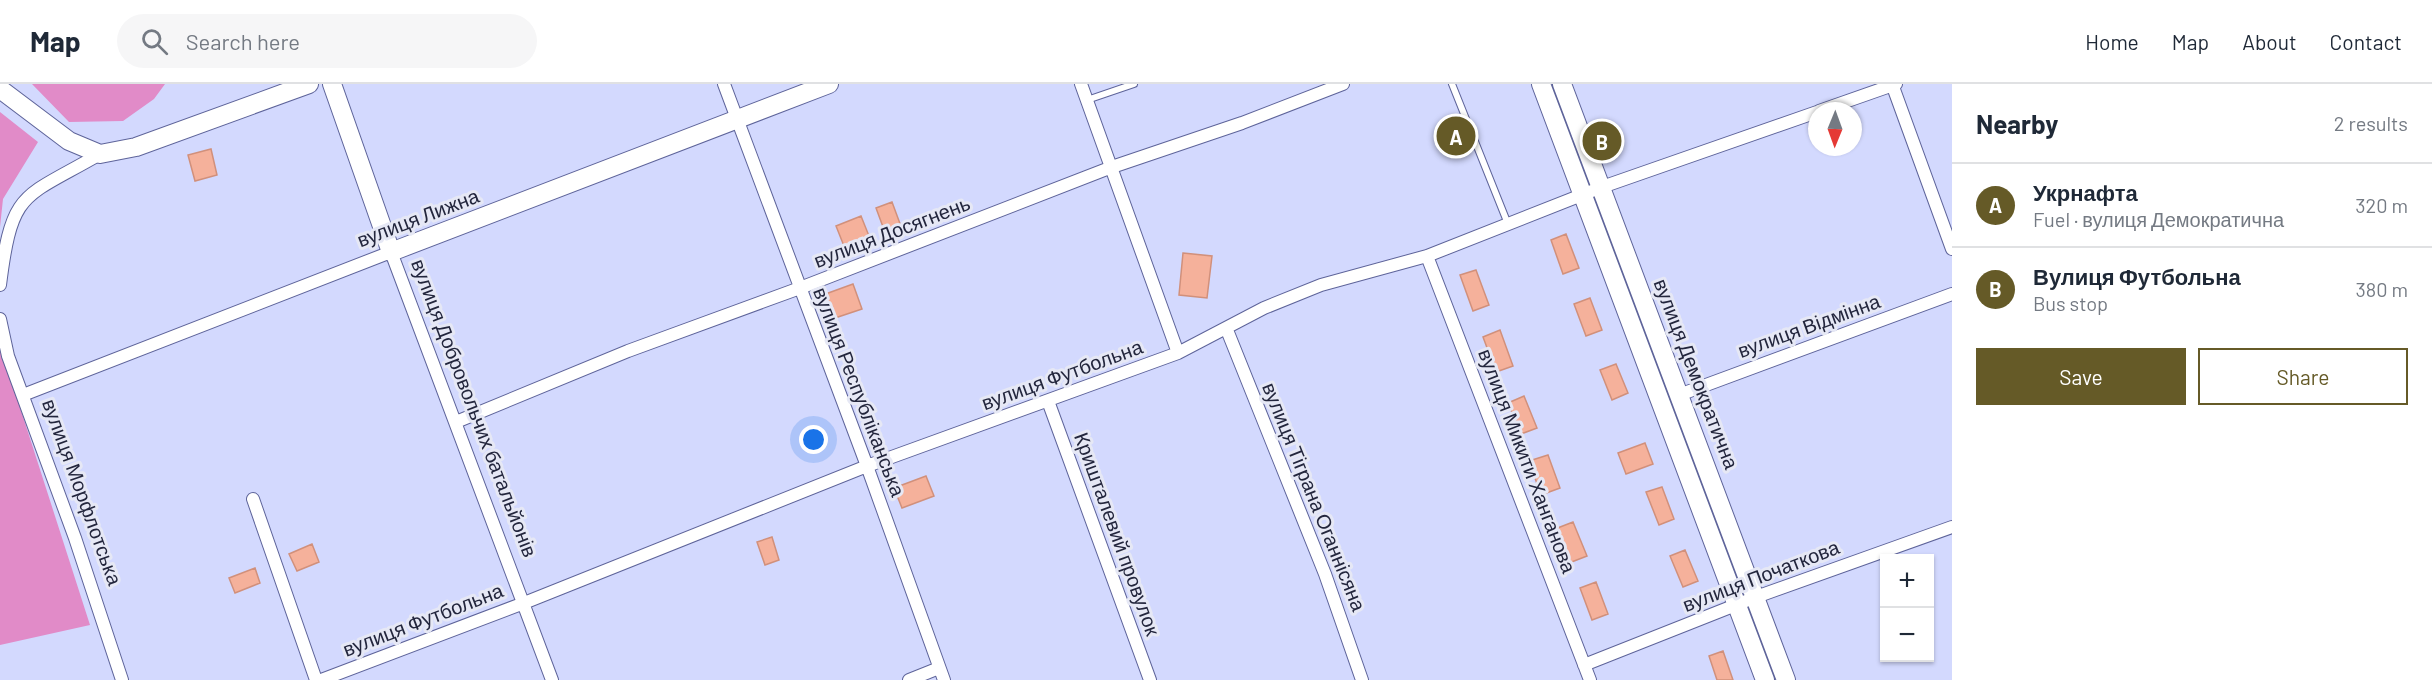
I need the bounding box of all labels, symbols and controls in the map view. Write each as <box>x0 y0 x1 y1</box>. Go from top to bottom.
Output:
search box <box>117 14 537 68</box>
text: Map <box>30 24 81 58</box>
icon: search <box>138 25 171 58</box>
text: Search here <box>186 28 300 54</box>
text: Home <box>2085 29 2139 54</box>
text: Map <box>2172 29 2209 54</box>
text: About <box>2242 29 2297 54</box>
text: Contact <box>2330 29 2402 54</box>
north arrow <box>1808 102 1862 156</box>
text: Nearby <box>1976 108 2058 139</box>
text: 2 results <box>2334 111 2408 135</box>
pin: A <box>1436 113 1476 158</box>
pin: B <box>1582 118 1622 164</box>
text: Укрнафта <box>2033 179 2138 205</box>
street label: вулиця Лижна <box>353 182 483 251</box>
street label: вулиця Досягнень <box>810 190 973 272</box>
text: A <box>1989 193 2002 217</box>
text: 320 m <box>2355 193 2408 217</box>
text: Fuel · вулиця Демократична <box>2033 207 2284 231</box>
street label: вулиця Добровольчих батальйонів <box>407 255 543 560</box>
text: Вулиця Футбольна <box>2033 263 2241 289</box>
street label: вулиця Демократична <box>1650 275 1745 473</box>
text: B <box>1989 277 2002 301</box>
text: 380 m <box>2355 277 2408 301</box>
street label: вулиця Республіканська <box>809 284 911 501</box>
street label: вулиця Відмінна <box>1734 288 1884 362</box>
text: Bus stop <box>2033 291 2108 315</box>
street label: вулиця Футбольна <box>978 333 1146 414</box>
street label: вулиця Микити Ханганова <box>1474 345 1582 577</box>
button: Save <box>1976 348 2186 405</box>
button: Share <box>2198 348 2408 405</box>
street label: вулиця Тіграна Оганнісяна <box>1258 379 1372 615</box>
street label: вулиця Морфлотська <box>38 395 128 589</box>
your location <box>799 425 828 454</box>
street label: Кришталевий провулок <box>1070 429 1166 639</box>
street label: вулиця Початкова <box>1679 534 1843 616</box>
map controls <box>1880 554 1934 662</box>
button: + <box>1880 554 1934 608</box>
street label: вулиця Футбольна <box>339 577 507 661</box>
button: − <box>1880 608 1934 662</box>

